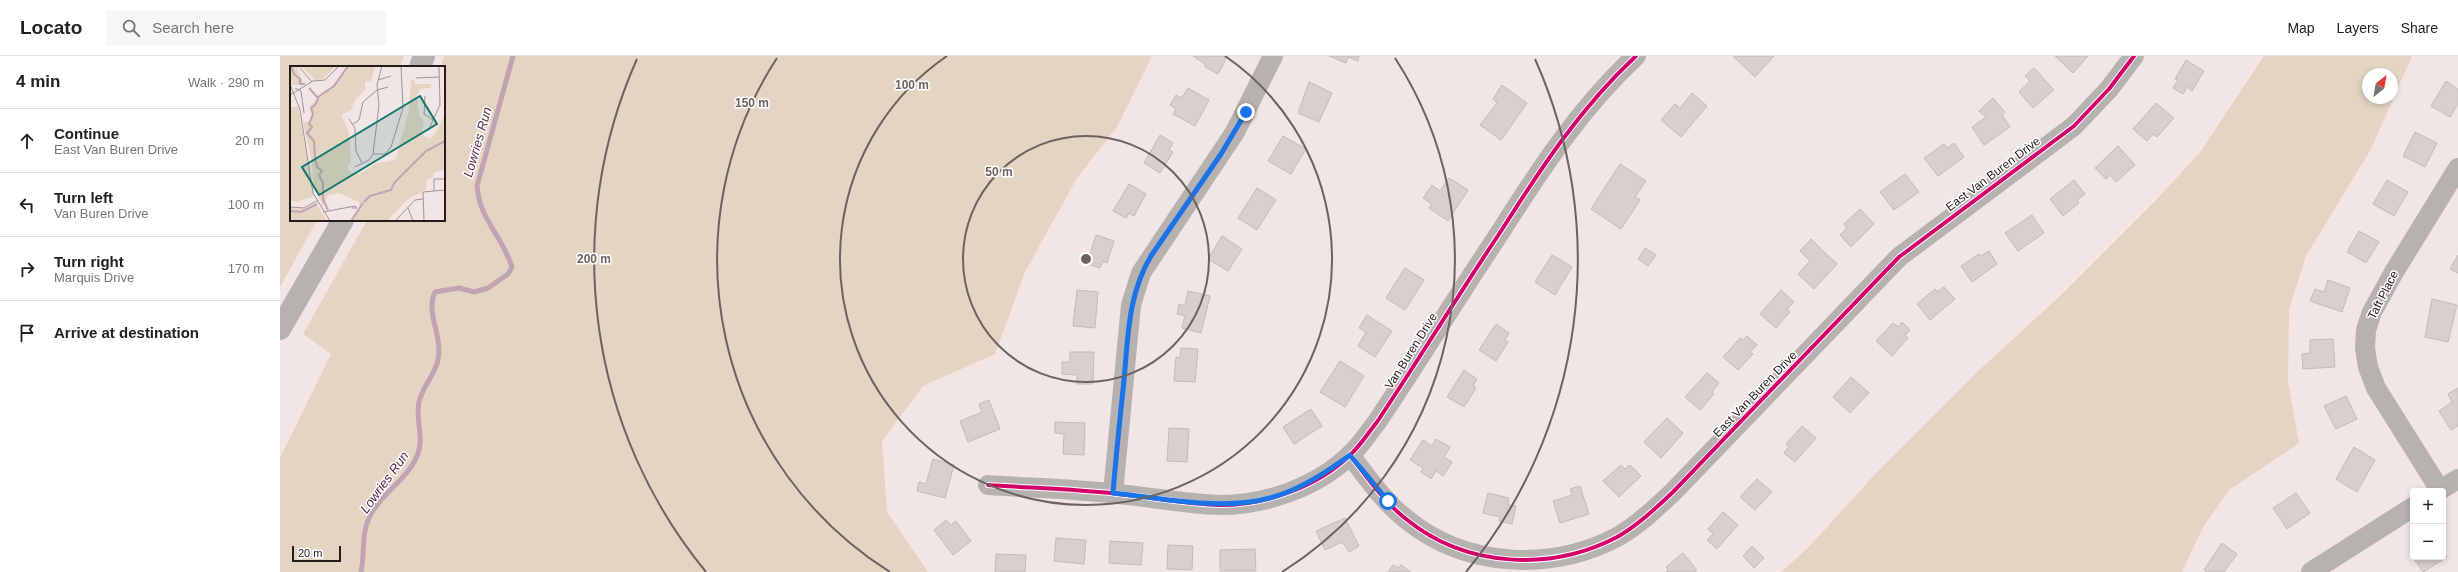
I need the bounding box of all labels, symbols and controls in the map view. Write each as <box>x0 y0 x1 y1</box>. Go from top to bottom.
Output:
search box <box>106 10 386 46</box>
text: Locato <box>20 17 82 38</box>
icon: search <box>120 17 142 39</box>
text: Search here <box>152 19 234 36</box>
text: Map <box>2287 20 2315 36</box>
text: Layers <box>2337 20 2379 36</box>
text: Share <box>2401 20 2438 36</box>
inset map <box>290 66 445 221</box>
north arrow <box>2362 68 2398 104</box>
text: 4 min <box>16 72 60 91</box>
text: Walk · 290 m <box>188 75 264 90</box>
text: 100 m <box>895 78 929 92</box>
text: 150 m <box>735 96 769 110</box>
route end <box>1237 103 1255 121</box>
water label: Lowries Run <box>460 105 495 179</box>
text: Continue <box>54 125 119 142</box>
icon: ahead <box>16 130 38 152</box>
text: 20 m <box>235 133 264 148</box>
street label: East Van Buren Drive <box>1943 134 2043 214</box>
text: East Van Buren Drive <box>54 142 178 157</box>
text: 50 m <box>985 165 1013 179</box>
text: Turn left <box>54 189 113 206</box>
icon: left <box>16 194 38 216</box>
text: 100 m <box>228 197 264 212</box>
text: Van Buren Drive <box>54 206 148 221</box>
text: 200 m <box>577 252 611 266</box>
centre of rings <box>1079 252 1093 266</box>
text: Turn right <box>54 253 124 270</box>
icon: right <box>16 258 38 280</box>
text: 170 m <box>228 261 264 276</box>
street label: Taft Place <box>2365 268 2401 322</box>
text: Marquis Drive <box>54 270 134 285</box>
street label: Van Buren Drive <box>1382 310 1440 392</box>
icon: arrive <box>16 322 38 344</box>
text: Arrive at destination <box>54 324 199 341</box>
street label: East Van Buren Drive <box>1710 348 1800 440</box>
water label: Lowries Run <box>357 449 412 516</box>
map controls <box>2410 488 2446 560</box>
button: + <box>2410 488 2446 524</box>
route start <box>1379 492 1397 510</box>
button: − <box>2410 524 2446 560</box>
scale bar <box>292 544 341 563</box>
text: 20 m <box>298 547 322 559</box>

